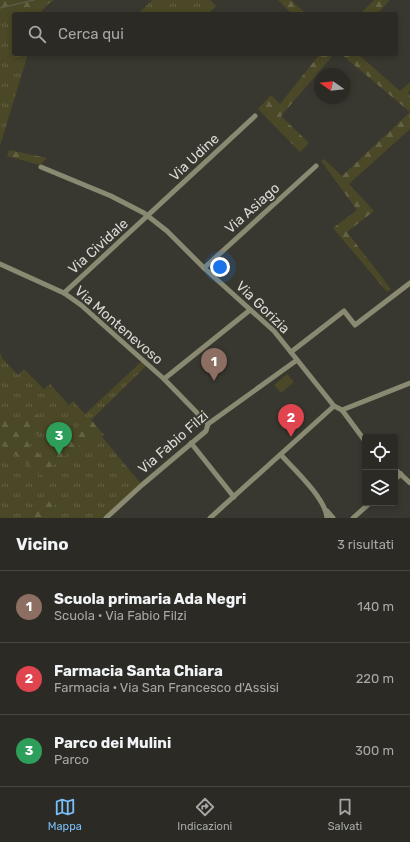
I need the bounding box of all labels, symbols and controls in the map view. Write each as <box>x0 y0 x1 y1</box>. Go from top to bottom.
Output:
search box <box>12 12 398 56</box>
icon: search <box>26 23 48 45</box>
text: Cerca qui <box>58 25 124 43</box>
north arrow <box>314 68 350 104</box>
street label: Via Udine <box>166 130 223 185</box>
street label: Via Asiago <box>222 180 283 237</box>
street label: Via Cividale <box>65 215 132 278</box>
your location <box>210 257 230 277</box>
street label: Via Gorizia <box>232 278 293 337</box>
street label: Via Montenevoso <box>71 282 166 368</box>
pin: 1 <box>201 348 227 381</box>
pin: 2 <box>278 404 304 437</box>
street label: Via Fabio Filzi <box>135 407 212 478</box>
pin: 3 <box>46 422 72 455</box>
map controls <box>362 434 398 506</box>
button: locate <box>362 434 398 470</box>
button: layers <box>362 470 398 506</box>
text: Vicino <box>16 534 69 554</box>
text: 3 risultati <box>337 537 394 552</box>
text: Scuola primaria Ada Negri <box>54 590 246 608</box>
text: 1 <box>26 599 32 614</box>
text: 140 m <box>357 599 394 614</box>
text: Scuola · Via Fabio Filzi <box>54 608 187 623</box>
text: Farmacia Santa Chiara <box>54 662 223 680</box>
text: 2 <box>25 671 33 686</box>
text: 220 m <box>356 671 394 686</box>
text: Farmacia · Via San Francesco d'Assisi <box>54 680 279 695</box>
text: Parco dei Mulini <box>54 734 171 752</box>
text: 3 <box>25 743 33 758</box>
text: 300 m <box>355 743 394 758</box>
text: Parco <box>54 752 89 767</box>
tab: Mappa <box>48 796 82 833</box>
tab: Indicazioni <box>177 796 232 833</box>
tab: Salvati <box>328 796 362 833</box>

